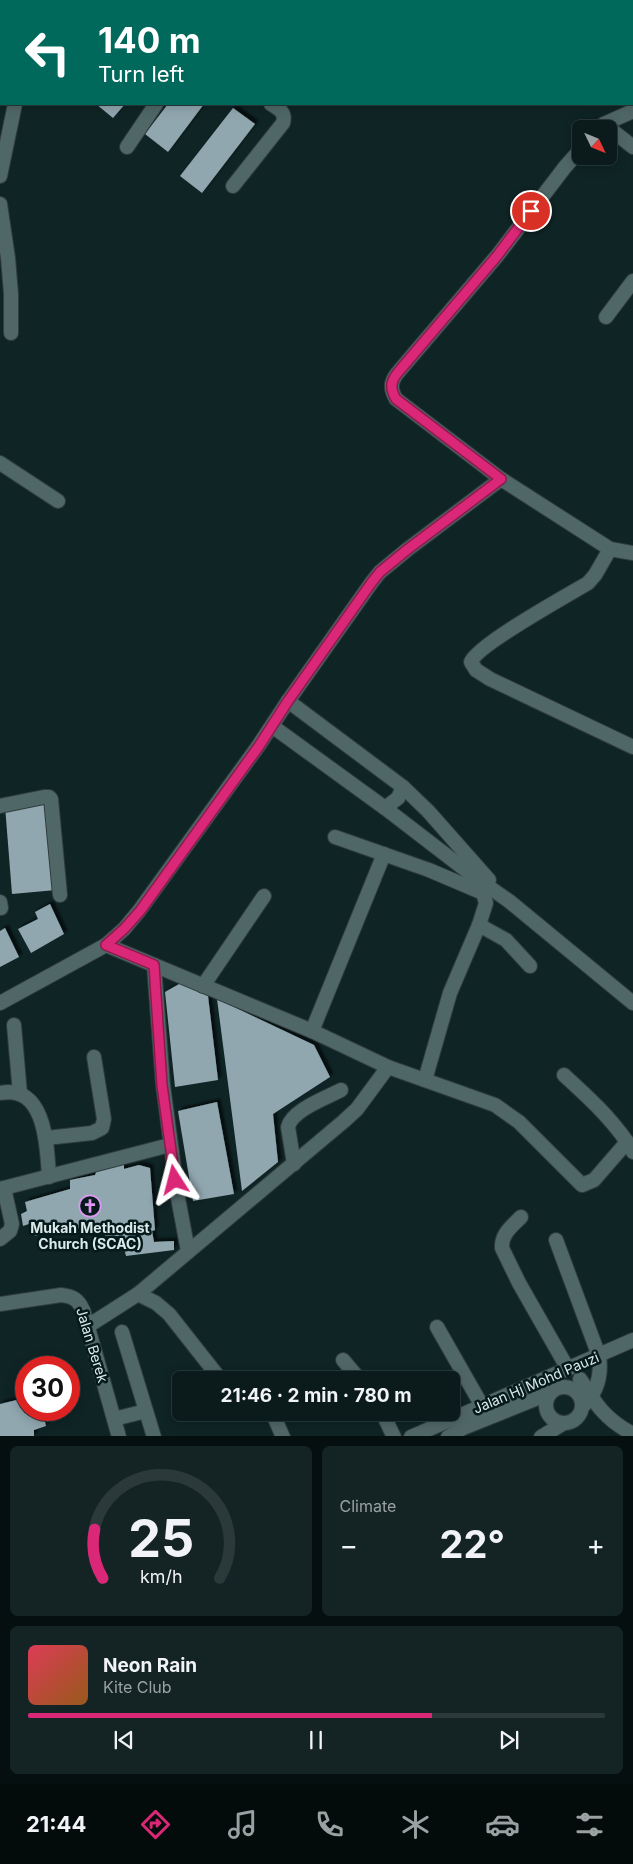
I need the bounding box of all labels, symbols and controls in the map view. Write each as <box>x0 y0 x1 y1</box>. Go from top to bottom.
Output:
text: 140 m <box>98 19 201 61</box>
icon: left <box>15 20 80 85</box>
text: Turn left <box>98 61 184 87</box>
north arrow <box>572 120 618 165</box>
map controls <box>572 120 617 165</box>
pin <box>510 190 552 232</box>
icon: arrive <box>517 197 545 225</box>
position arrow <box>148 1153 200 1205</box>
church icon: Mukah Methodist Church (SCAC) <box>78 1194 102 1218</box>
place label: Mukah Methodist Church (SCAC) <box>30 1219 150 1252</box>
street label: Jalan Berek <box>73 1305 112 1385</box>
street label: Jalan Hj Mohd Pauzi <box>470 1348 601 1417</box>
speed limit sign: 30 <box>15 1356 80 1421</box>
text: 21:46 · 2 min · 780 m <box>221 1384 411 1407</box>
text: Climate <box>340 1496 396 1516</box>
text: 25 <box>128 1507 194 1570</box>
text: 22° <box>440 1521 505 1567</box>
text: − <box>340 1528 358 1562</box>
text: + <box>586 1528 605 1562</box>
text: km/h <box>140 1566 182 1587</box>
text: Neon Rain <box>103 1654 197 1677</box>
text: Kite Club <box>103 1677 172 1697</box>
icon: previous <box>110 1726 138 1754</box>
icon: pause <box>302 1726 330 1754</box>
icon: next <box>495 1726 523 1754</box>
icon: directions <box>138 1807 173 1842</box>
icon: music <box>225 1807 260 1842</box>
icon: phone <box>312 1807 347 1842</box>
icon: climate <box>398 1807 433 1842</box>
icon: car <box>485 1807 520 1842</box>
icon: filters <box>572 1807 607 1842</box>
text: 21:44 <box>26 1811 86 1837</box>

